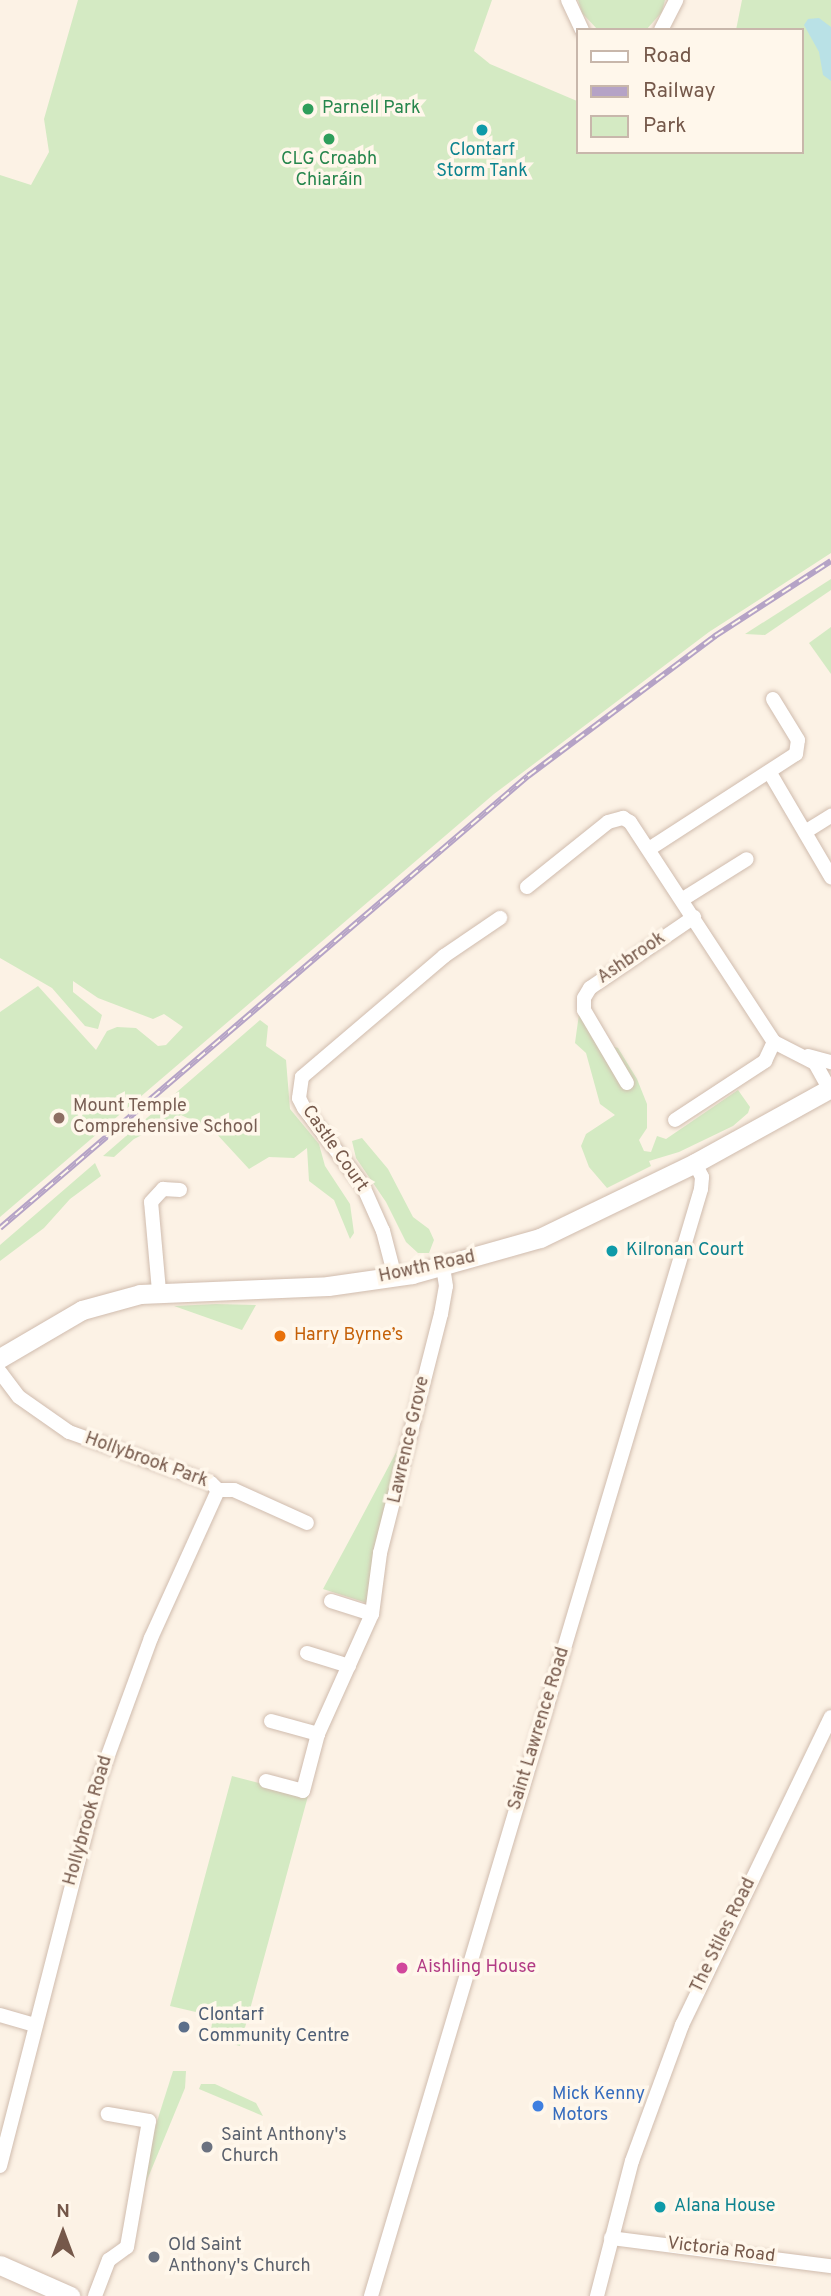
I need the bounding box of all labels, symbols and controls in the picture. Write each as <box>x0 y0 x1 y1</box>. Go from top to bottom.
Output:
legend <box>576 28 803 154</box>
text: Road <box>643 43 692 70</box>
text: Railway <box>643 78 716 105</box>
place label: Parnell Park <box>322 98 420 120</box>
marker: Parnell Park <box>300 101 316 117</box>
text: Park <box>643 113 686 140</box>
marker: Clontarf Storm Tank <box>474 122 490 138</box>
marker: CLG Croabh Chiaráin <box>321 131 337 147</box>
place label: Clontarf Storm Tank <box>436 141 528 184</box>
place label: CLG Croabh Chiaráin <box>281 150 377 192</box>
street label: Ashbrook <box>594 928 670 990</box>
place label: Mount Temple Comprehensive School <box>73 1097 258 1140</box>
street label: Castle Court <box>296 1102 372 1196</box>
marker: Mount Temple Comprehensive School <box>51 1110 67 1126</box>
place label: Kilronan Court <box>626 1240 744 1262</box>
marker: Kilronan Court <box>604 1243 620 1259</box>
street label: Howth Road <box>377 1247 477 1289</box>
place label: Harry Byrne’s <box>294 1325 403 1347</box>
marker: Harry Byrne’s <box>272 1328 288 1344</box>
street label: Lawrence Grove <box>385 1374 435 1506</box>
street label: Hollybrook Park <box>81 1429 211 1493</box>
street label: Saint Lawrence Road <box>505 1645 575 1813</box>
street label: Hollybrook Road <box>60 1754 118 1888</box>
street label: The Stiles Road <box>687 1875 761 1997</box>
place label: Aishling House <box>416 1957 536 1979</box>
marker: Aishling House <box>394 1960 410 1976</box>
place label: Clontarf Community Centre <box>198 2006 349 2048</box>
marker: Clontarf Community Centre <box>176 2019 192 2035</box>
place label: Mick Kenny Motors <box>552 2085 645 2128</box>
marker: Mick Kenny Motors <box>530 2098 546 2114</box>
place label: Saint Anthony's Church <box>221 2126 348 2168</box>
marker: Saint Anthony's Church <box>199 2139 215 2155</box>
place label: Alana House <box>674 2196 775 2218</box>
north arrow <box>28 2198 98 2268</box>
marker: Alana House <box>652 2199 668 2215</box>
text: N <box>56 2200 70 2224</box>
street label: Victoria Road <box>666 2234 776 2268</box>
place label: Old Saint Anthony's Church <box>168 2236 311 2278</box>
marker: Old Saint Anthony's Church <box>146 2249 162 2265</box>

